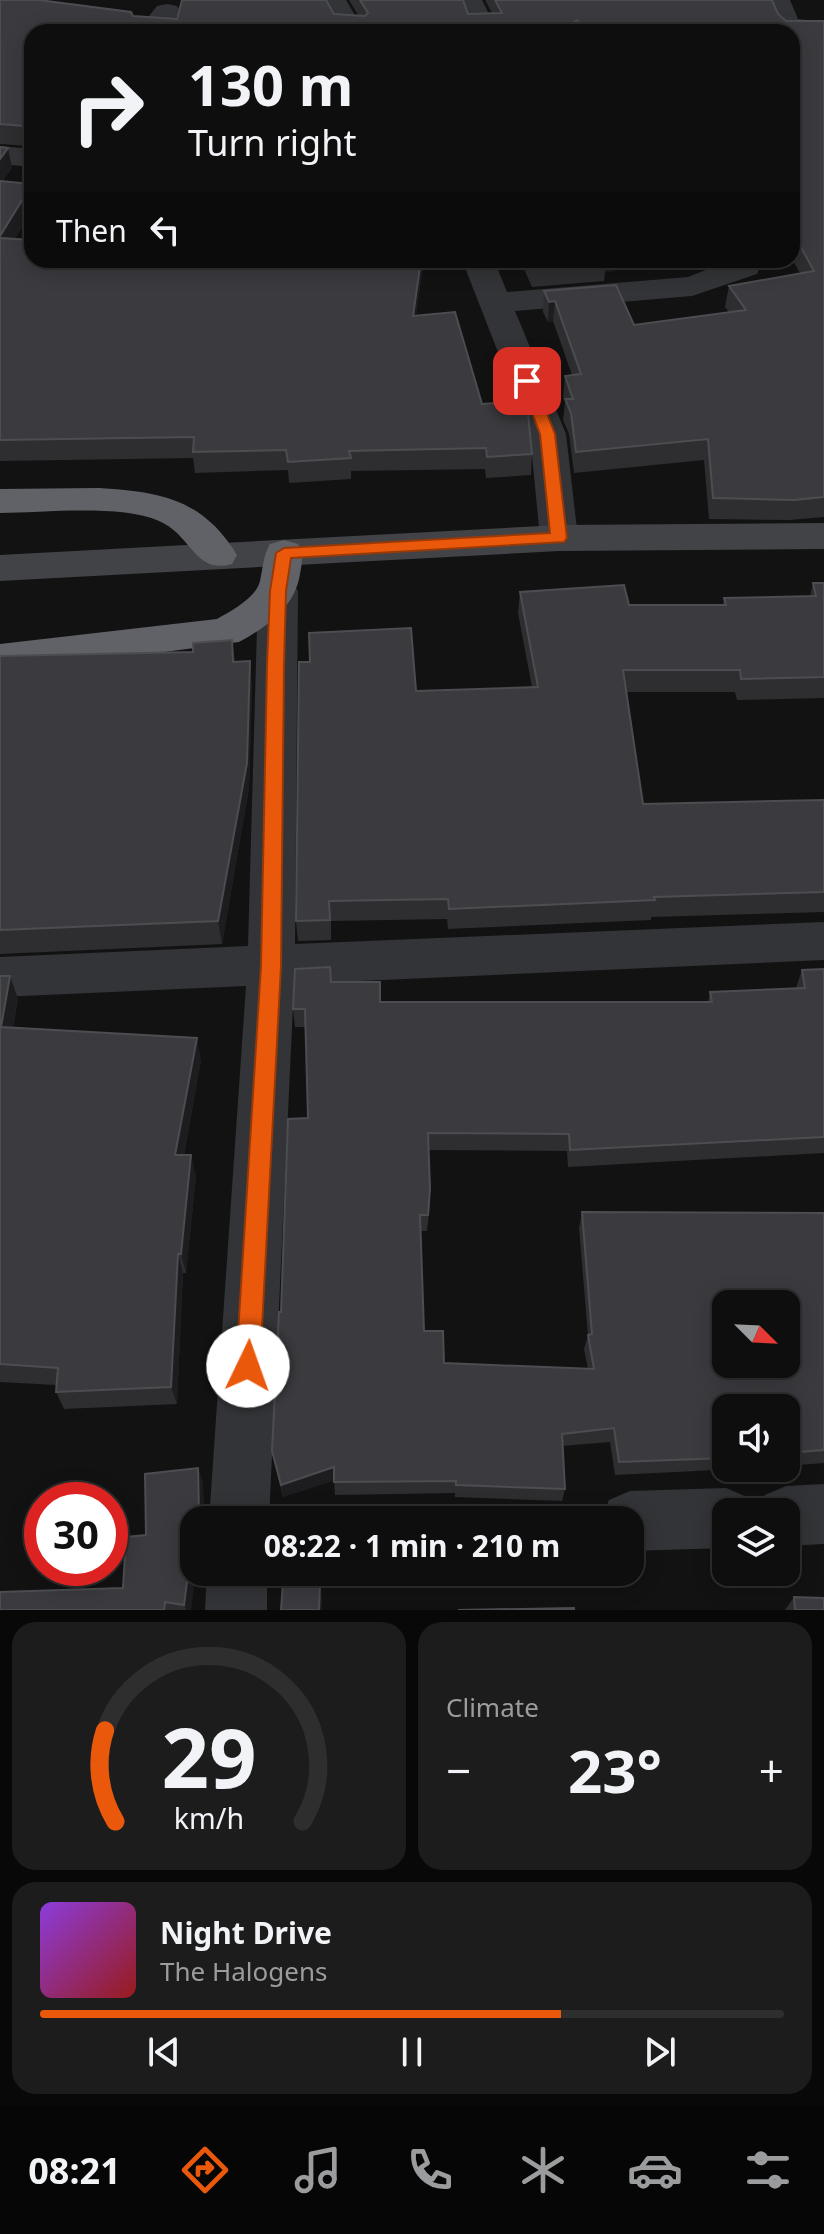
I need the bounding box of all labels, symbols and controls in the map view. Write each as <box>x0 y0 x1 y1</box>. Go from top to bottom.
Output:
text: 130 m <box>188 46 353 122</box>
icon: right <box>56 56 160 160</box>
text: Turn right <box>188 118 356 167</box>
icon: left <box>143 208 187 252</box>
text: Then <box>56 210 127 251</box>
pin <box>493 347 561 415</box>
icon: arrive <box>505 359 549 403</box>
north arrow <box>712 1290 800 1378</box>
map controls <box>712 1290 800 1586</box>
position arrow <box>206 1324 290 1408</box>
button: sound <box>712 1394 800 1482</box>
speed limit sign: 30 <box>24 1482 128 1586</box>
button: layers <box>712 1498 800 1586</box>
text: 08:22 · 1 min · 210 m <box>264 1525 560 1566</box>
text: Climate <box>446 1689 539 1725</box>
text: 29 <box>161 1699 257 1812</box>
text: 23° <box>568 1729 662 1811</box>
text: − <box>446 1740 471 1800</box>
text: + <box>759 1740 784 1800</box>
text: km/h <box>174 1798 244 1837</box>
text: Night Drive <box>160 1912 332 1953</box>
text: The Halogens <box>160 1953 327 1989</box>
icon: previous <box>142 2030 186 2074</box>
icon: pause <box>390 2030 434 2074</box>
icon: next <box>638 2030 682 2074</box>
icon: directions <box>177 2142 233 2198</box>
icon: music <box>290 2142 346 2198</box>
icon: phone <box>402 2142 458 2198</box>
icon: climate <box>515 2142 571 2198</box>
icon: car <box>627 2142 683 2198</box>
icon: filters <box>740 2142 796 2198</box>
text: 08:21 <box>28 2146 121 2195</box>

